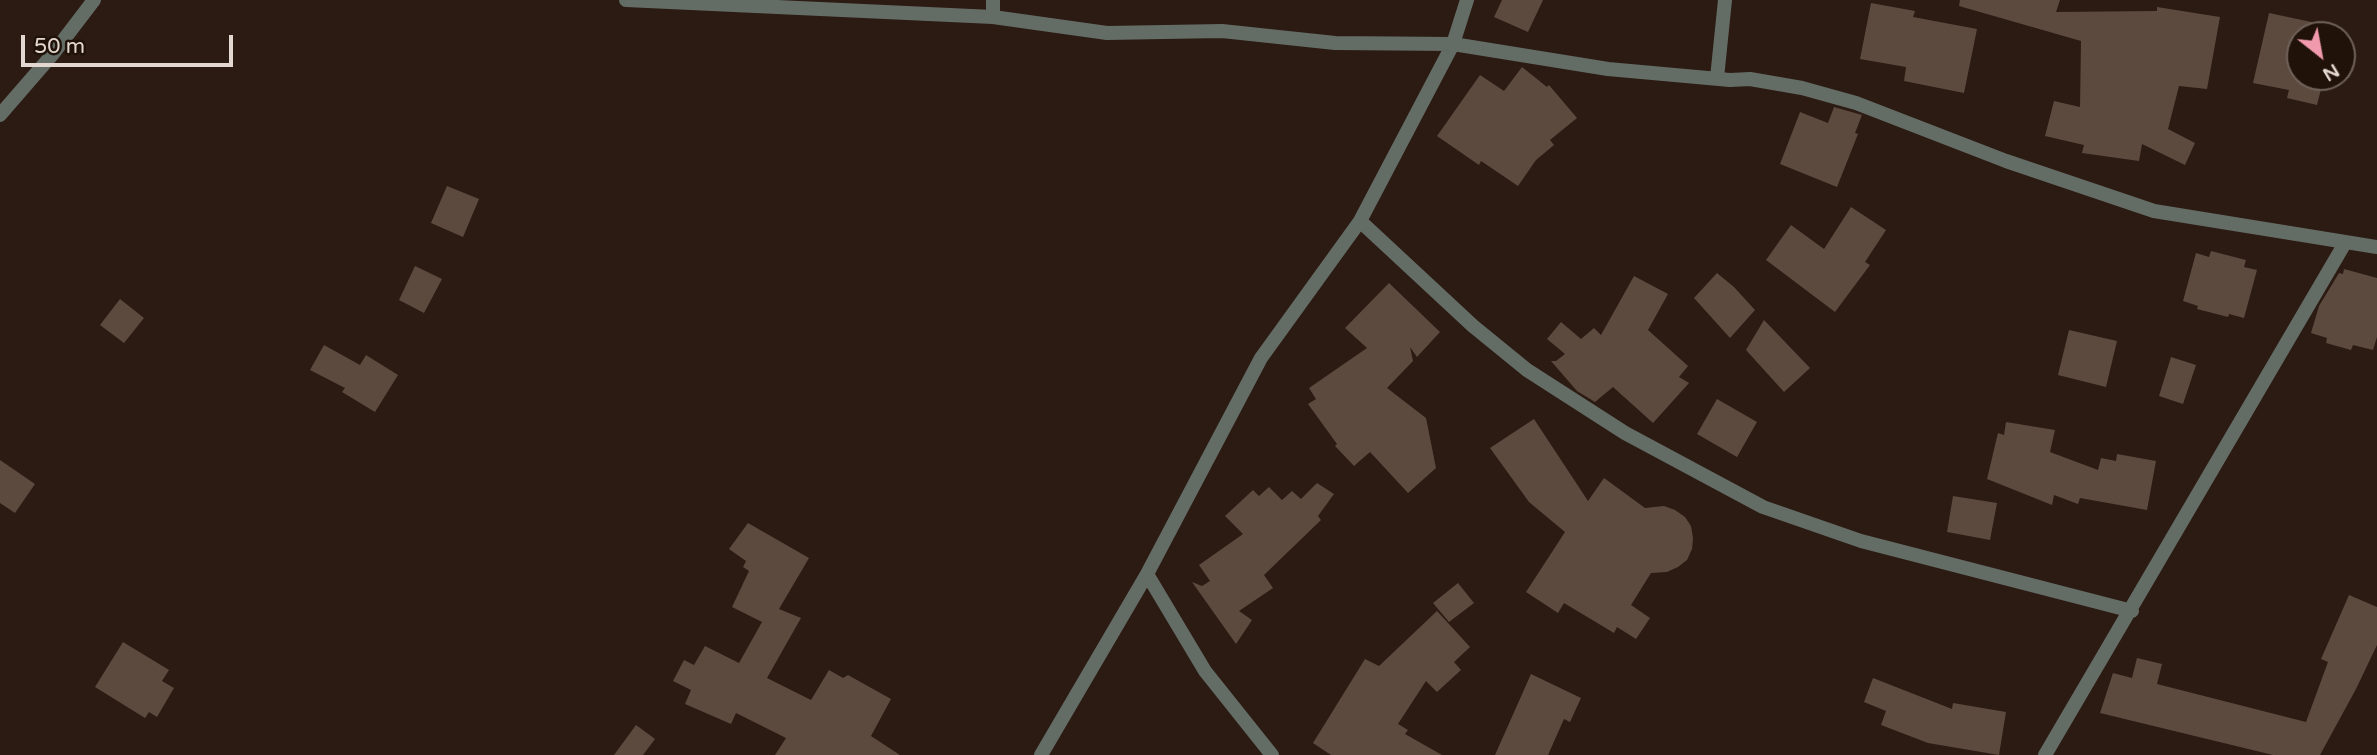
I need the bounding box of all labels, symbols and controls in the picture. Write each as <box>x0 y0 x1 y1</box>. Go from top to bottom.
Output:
scale bar <box>24 21 236 65</box>
north arrow <box>2286 21 2356 91</box>
text: 50 m <box>34 34 85 59</box>
text: N <box>2319 59 2343 86</box>

